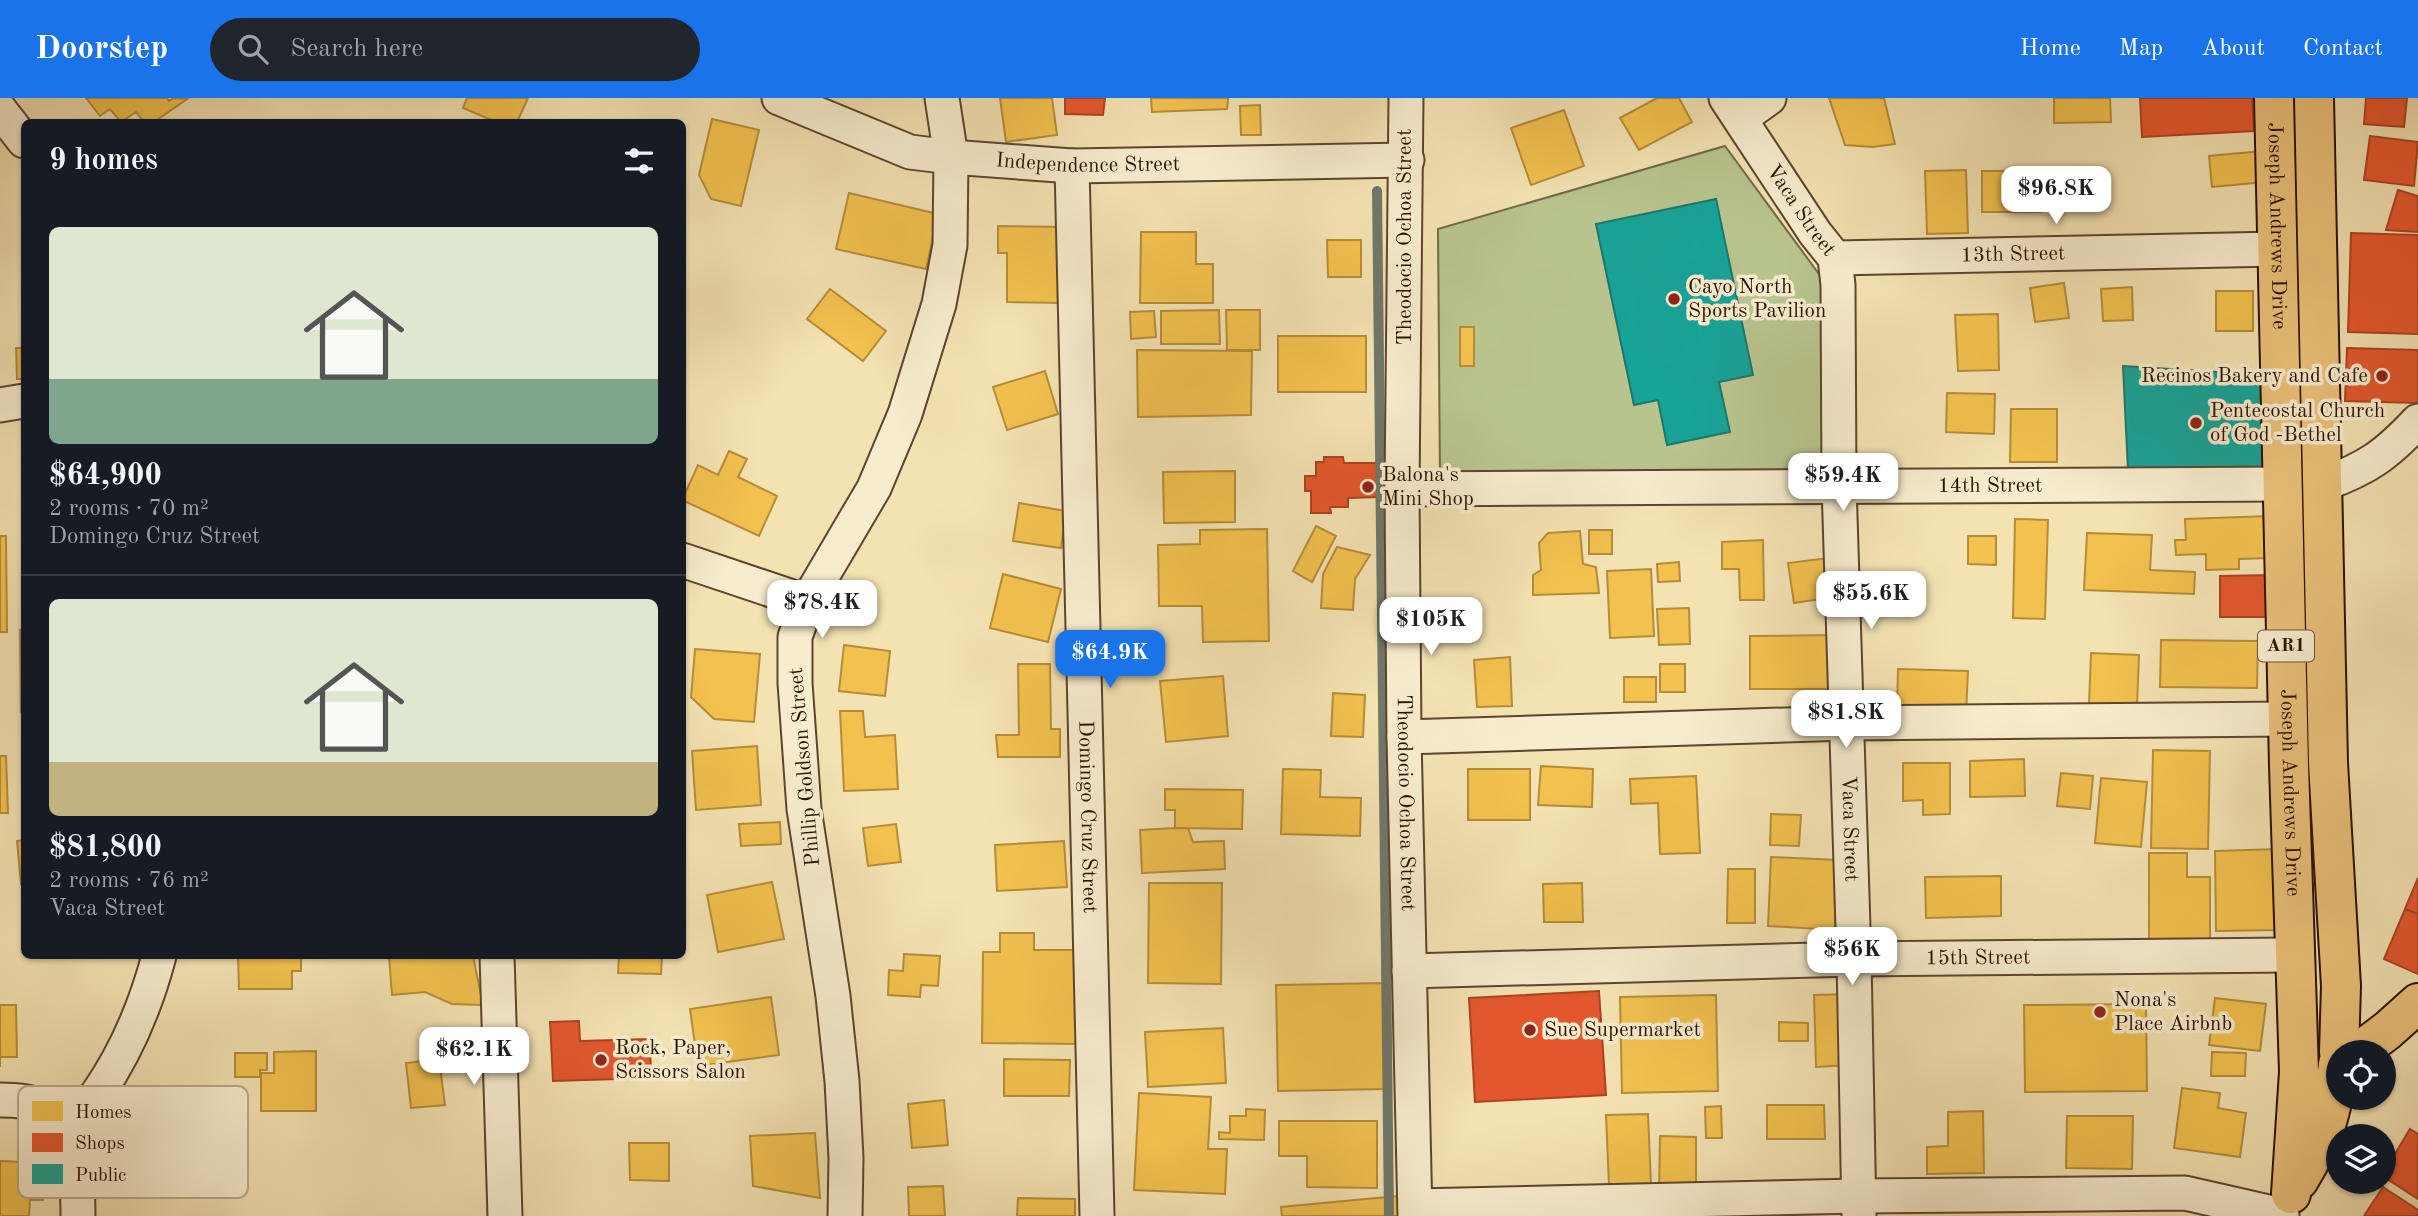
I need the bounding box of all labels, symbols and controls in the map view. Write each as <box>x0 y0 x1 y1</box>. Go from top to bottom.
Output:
search box <box>210 18 700 81</box>
icon: search <box>234 30 272 68</box>
text: Doorstep <box>35 33 168 66</box>
text: Search here <box>290 36 423 62</box>
text: Home <box>2020 37 2081 61</box>
text: Map <box>2119 37 2163 61</box>
text: About <box>2201 37 2265 61</box>
text: Contact <box>2303 37 2383 61</box>
street label: Joseph Andrews Drive <box>2264 122 2290 330</box>
street label: Theodocio Ochoa Street <box>1395 129 1416 345</box>
icon: filters <box>620 142 658 180</box>
text: 9 homes <box>49 146 158 176</box>
street label: Independence Street <box>995 150 1180 177</box>
street label: Vaca Street <box>1762 161 1840 260</box>
pin: $96.8K <box>1999 166 2113 226</box>
text: $96.8K <box>2017 177 2095 200</box>
street label: 13th Street <box>1960 243 2066 266</box>
icon: home <box>291 272 417 398</box>
place label: Cayo North Sports Pavilion <box>1688 277 1826 322</box>
marker: Cayo North Sports Pavilion <box>1666 291 1682 307</box>
place label: Recinos Bakery and Cafe <box>2141 366 2368 387</box>
marker: Recinos Bakery and Cafe <box>2374 368 2390 384</box>
place label: Pentecostal Church of God -Bethel <box>2210 401 2385 446</box>
marker: Pentecostal Church of God -Bethel <box>2188 415 2204 431</box>
pin: $59.4K <box>1786 454 1900 513</box>
text: $64,900 <box>49 461 162 491</box>
text: $59.4K <box>1804 464 1882 487</box>
place label: Balona's Mini Shop <box>1382 465 1474 510</box>
street label: 14th Street <box>1938 475 2042 496</box>
marker: Balona's Mini Shop <box>1360 479 1376 495</box>
text: 2 rooms · 70 m² <box>49 497 209 520</box>
text: Domingo Cruz Street <box>49 525 260 548</box>
pin: $55.6K <box>1814 572 1928 631</box>
pin: $78.4K <box>765 580 879 640</box>
text: $55.6K <box>1832 582 1910 605</box>
text: $78.4K <box>783 591 861 614</box>
pin: $105K <box>1382 598 1480 657</box>
text: $105K <box>1395 608 1467 631</box>
pin: $64.9K <box>1053 630 1167 690</box>
road number: AR1 <box>2258 631 2314 662</box>
text: $64.9K <box>1071 641 1149 664</box>
icon: home <box>291 644 417 770</box>
street label: Phillip Goldson Street <box>786 667 824 867</box>
street label: Joseph Andrews Drive <box>2277 689 2304 897</box>
pin: $81.8K <box>1789 690 1903 750</box>
street label: Theodocio Ochoa Street <box>1393 695 1419 912</box>
text: $81.8K <box>1807 701 1885 724</box>
street label: Domingo Cruz Street <box>1075 720 1100 914</box>
street label: Vaca Street <box>1838 776 1862 882</box>
text: $81,800 <box>49 833 162 863</box>
text: 2 rooms · 76 m² <box>49 869 209 892</box>
text: Vaca Street <box>49 897 165 920</box>
pin: $56K <box>1811 928 1893 987</box>
text: $56K <box>1823 938 1881 961</box>
street label: 15th Street <box>1925 947 2030 969</box>
place label: Nona's Place Airbnb <box>2114 990 2232 1035</box>
marker: Nona's Place Airbnb <box>2092 1004 2108 1020</box>
place label: Sue Supermarket <box>1544 1020 1701 1041</box>
marker: Sue Supermarket <box>1522 1022 1538 1038</box>
pin: $62.1K <box>417 1028 531 1087</box>
text: $62.1K <box>435 1038 513 1061</box>
place label: Rock, Paper, Scissors Salon <box>615 1038 746 1083</box>
map controls <box>2326 1040 2396 1194</box>
button: locate <box>2326 1040 2396 1110</box>
marker: Rock, Paper, Scissors Salon <box>593 1052 609 1068</box>
legend <box>18 1086 248 1198</box>
text: Homes <box>75 1104 131 1123</box>
button: layers <box>2326 1124 2396 1194</box>
text: Shops <box>75 1135 125 1154</box>
text: Public <box>75 1167 126 1186</box>

